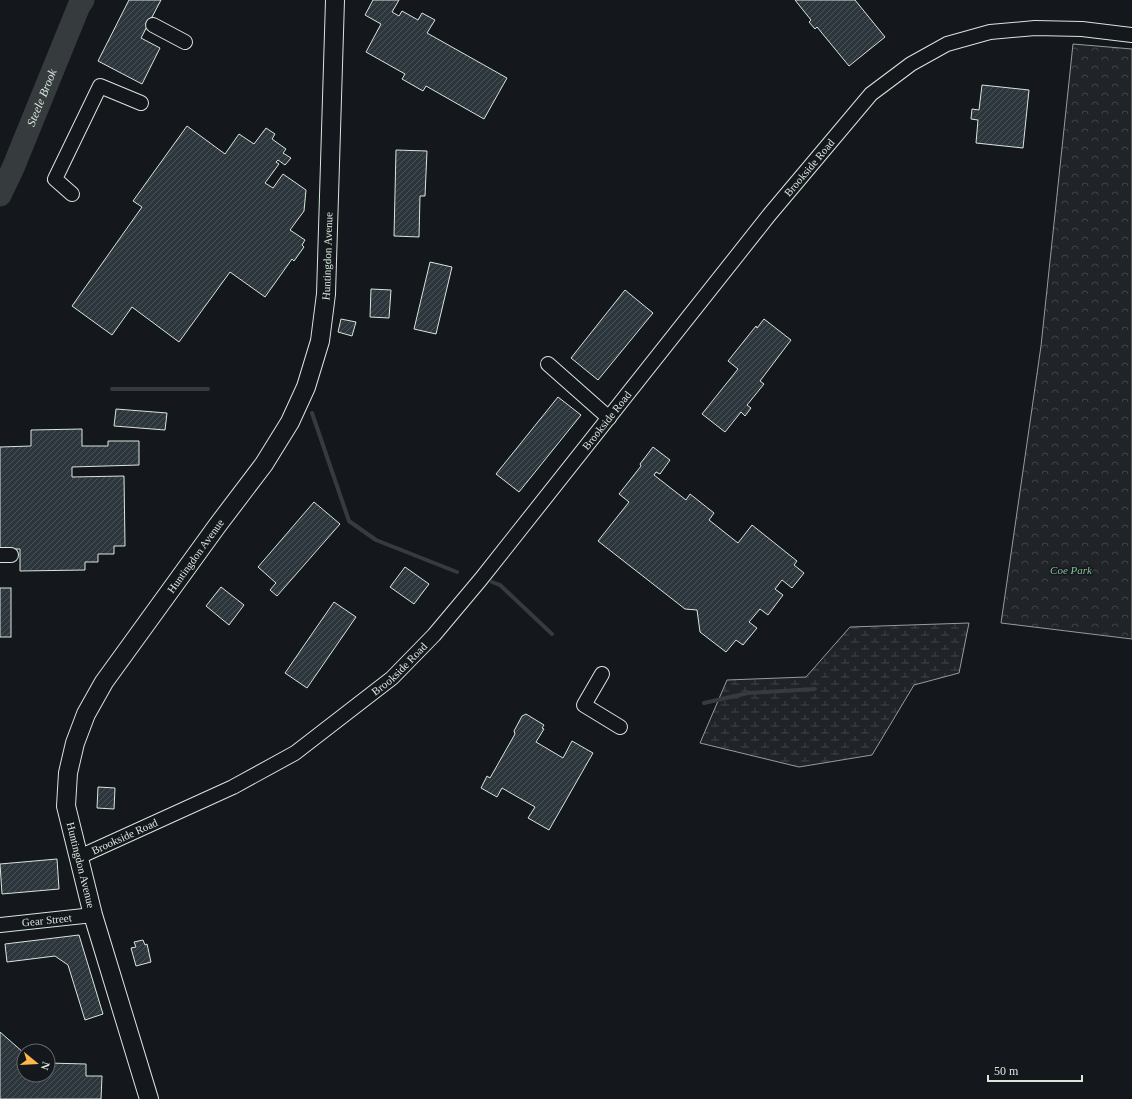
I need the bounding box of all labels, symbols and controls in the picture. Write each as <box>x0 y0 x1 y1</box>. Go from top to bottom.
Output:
water label: Steele Brook <box>24 66 60 128</box>
street label: Brookside Road <box>782 136 837 199</box>
street label: Huntingdon Avenue <box>319 212 335 301</box>
street label: Brookside Road <box>580 388 634 452</box>
street label: Huntingdon Avenue <box>165 517 226 595</box>
park label: Coe Park <box>1050 564 1093 576</box>
street label: Brookside Road <box>369 640 430 697</box>
street label: Brookside Road <box>90 816 160 857</box>
street label: Huntingdon Avenue <box>65 821 98 909</box>
street label: Gear Street <box>21 911 72 929</box>
north arrow <box>16 1043 56 1083</box>
scale bar <box>988 1057 1082 1083</box>
text: N <box>39 1060 52 1072</box>
text: 50 m <box>994 1064 1019 1078</box>

